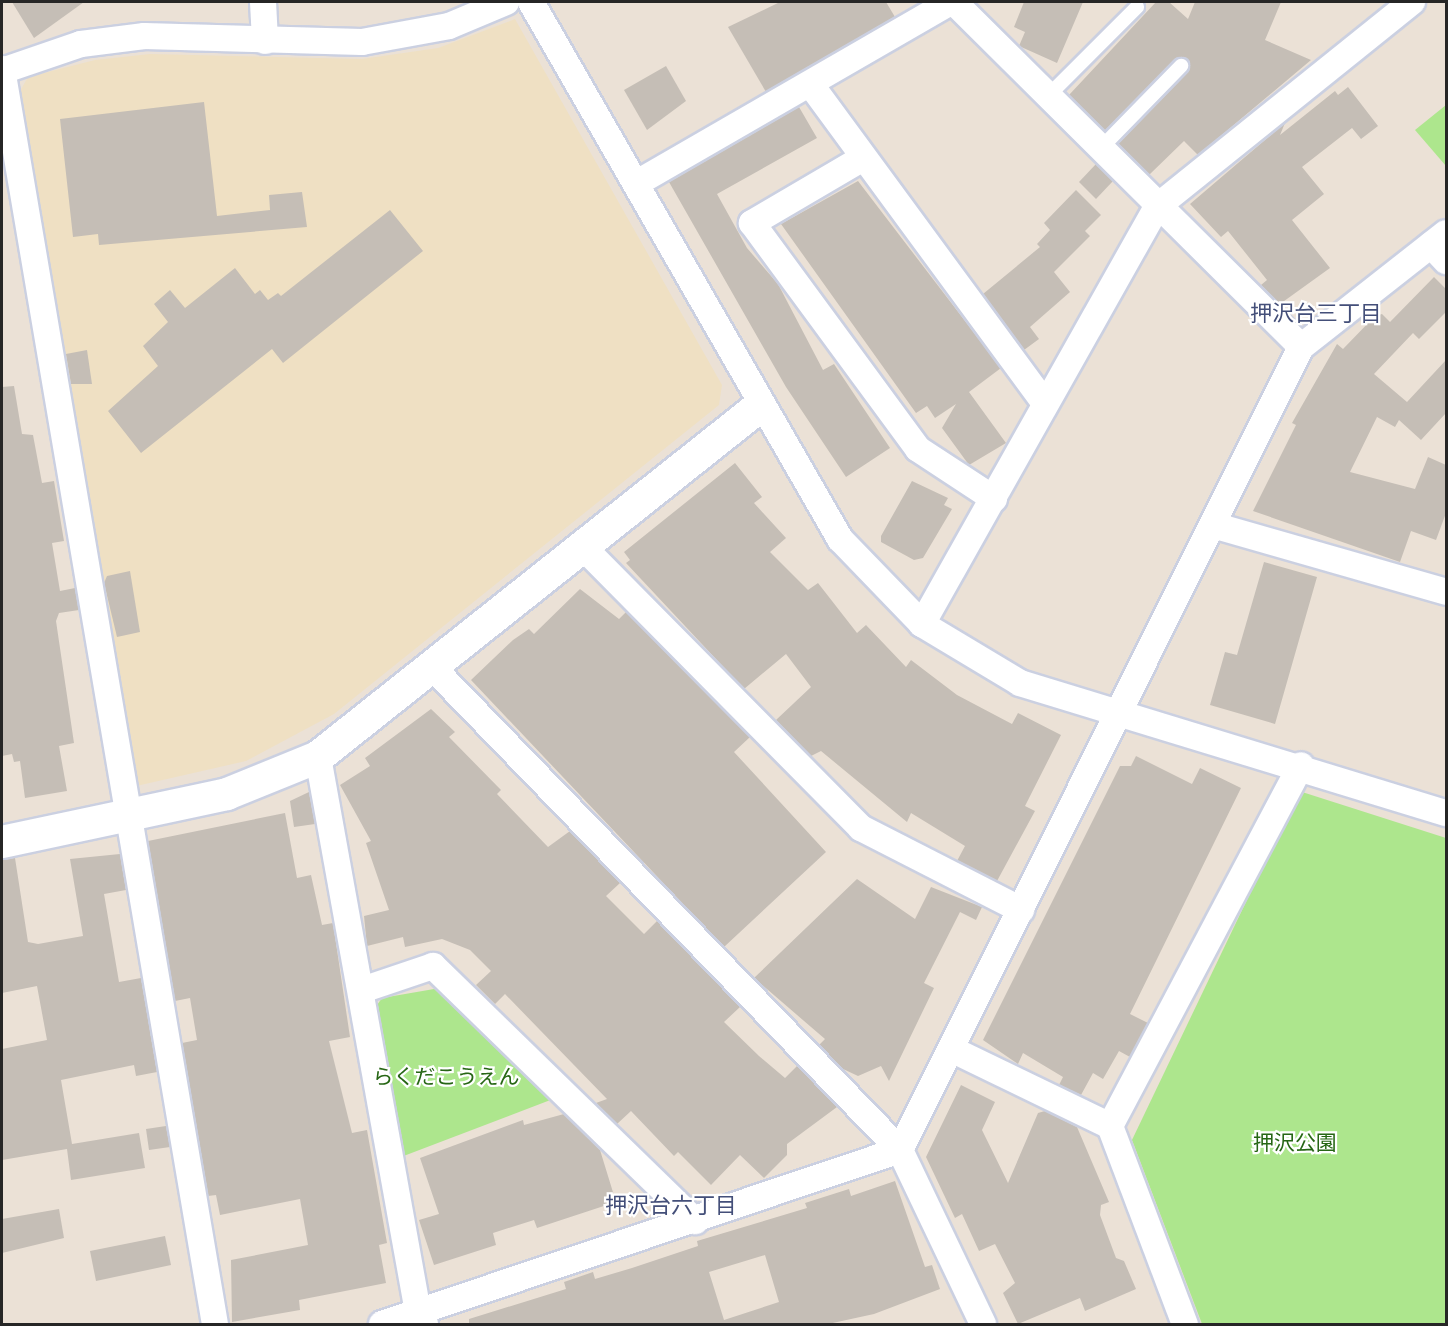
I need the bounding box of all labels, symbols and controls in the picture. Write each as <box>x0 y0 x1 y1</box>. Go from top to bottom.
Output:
district label: 押沢台三丁目 <box>1250 301 1382 327</box>
park label: らくだこうえん <box>373 1064 519 1090</box>
park label: 押沢公園 <box>1253 1130 1337 1156</box>
district label: 押沢台六丁目 <box>605 1193 737 1219</box>

